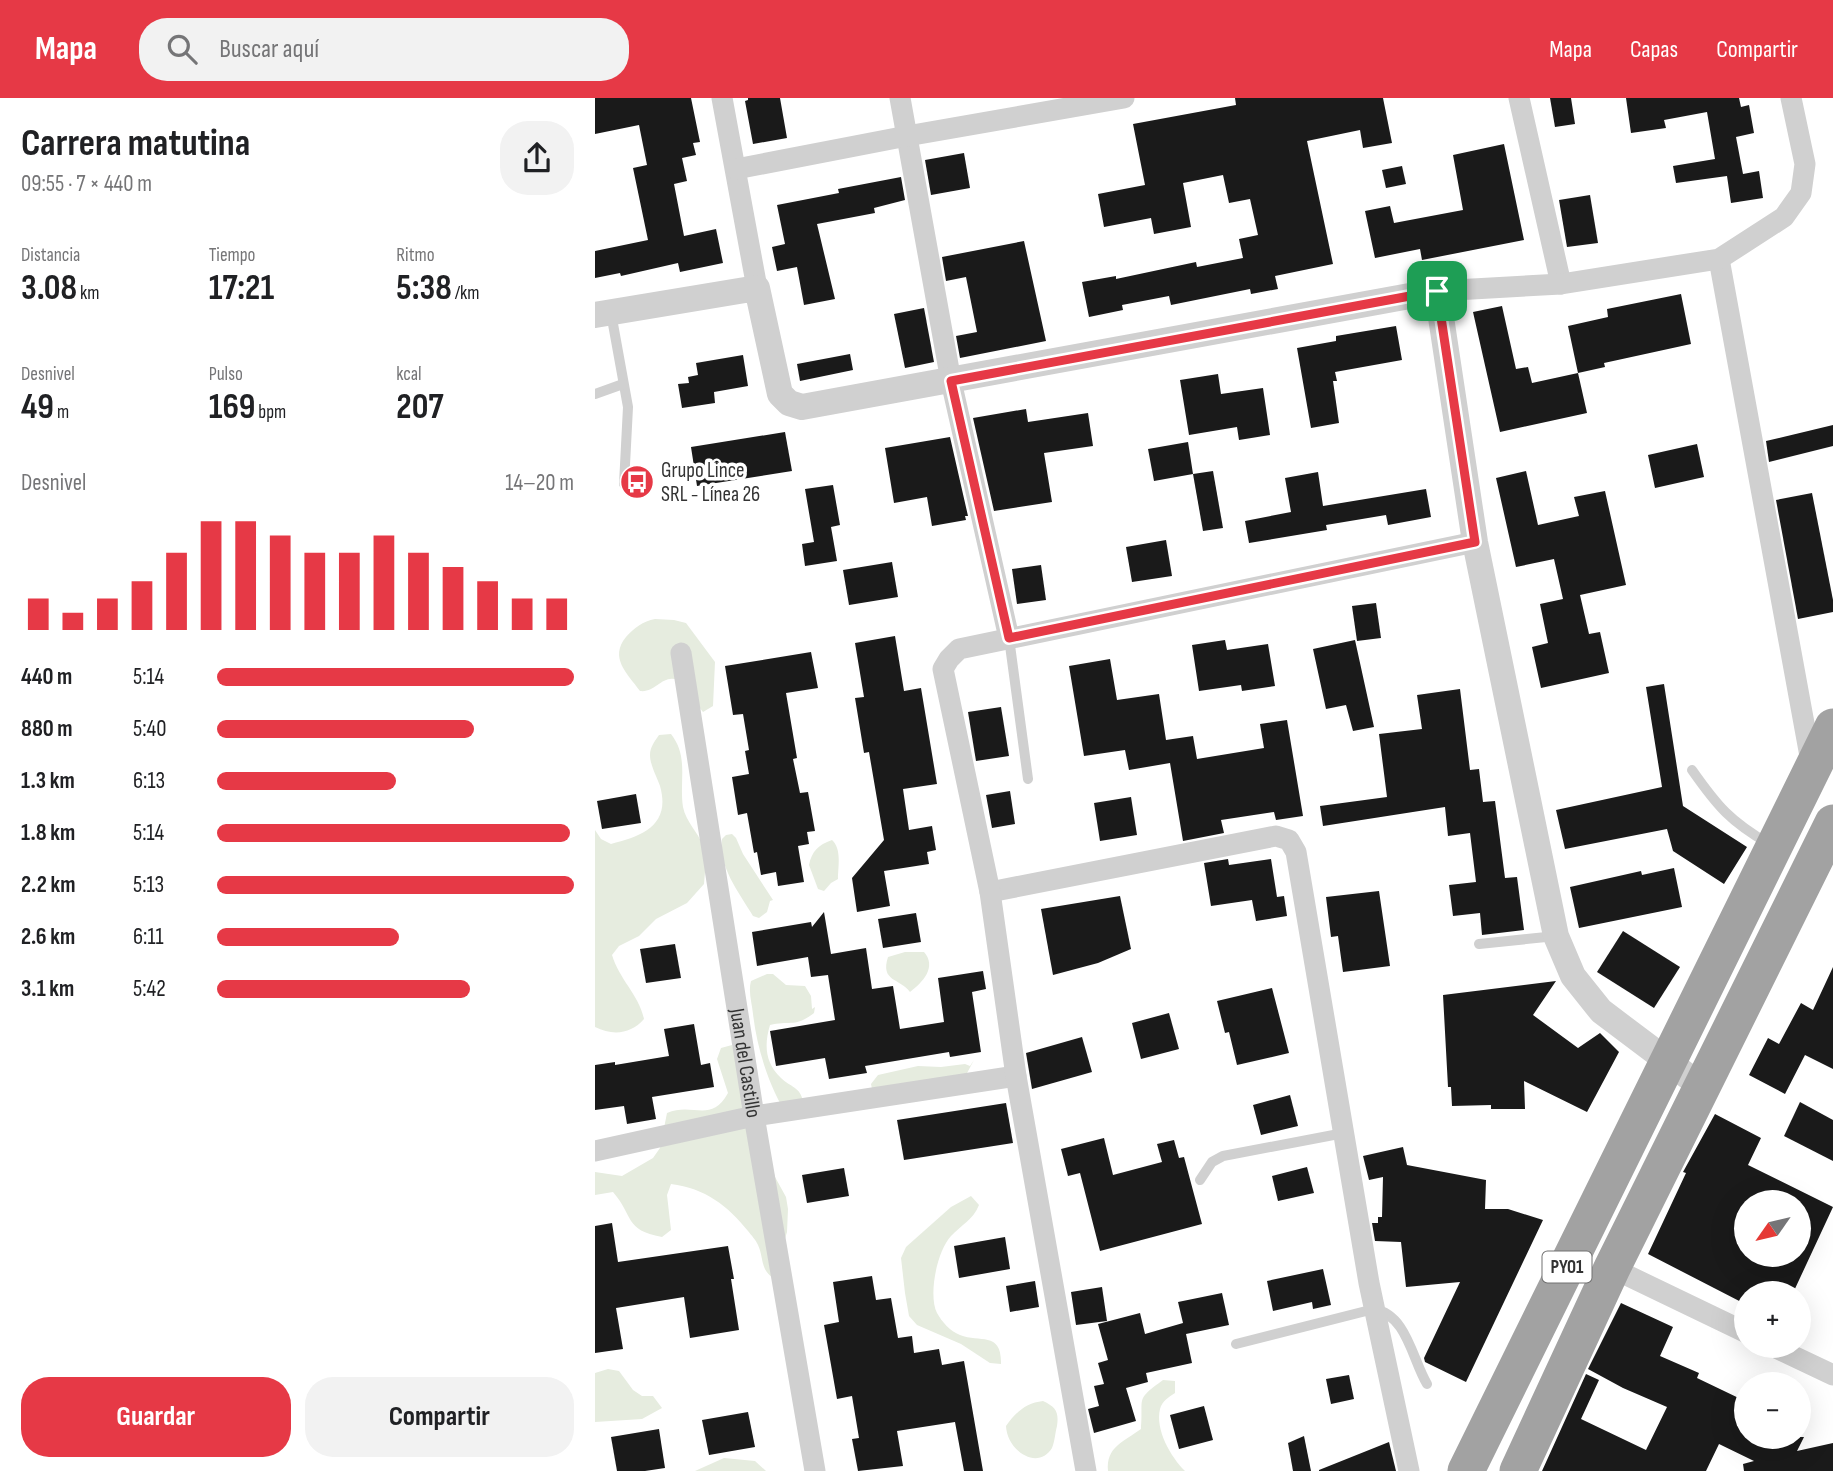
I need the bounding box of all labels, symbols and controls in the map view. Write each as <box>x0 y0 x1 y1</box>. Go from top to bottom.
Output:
search box <box>139 18 629 81</box>
text: Mapa <box>35 29 97 69</box>
icon: search <box>163 30 201 68</box>
text: Buscar aquí <box>219 34 319 65</box>
text: Mapa <box>1549 35 1592 64</box>
text: Capas <box>1630 35 1678 64</box>
text: Compartir <box>1716 35 1798 64</box>
text: Carrera matutina <box>21 121 250 166</box>
button: share <box>500 121 574 195</box>
text: 09:55 · 7 × 440 m <box>21 170 152 198</box>
text: Distancia <box>21 244 80 267</box>
text: Tiempo <box>209 244 256 267</box>
text: Ritmo <box>396 244 435 267</box>
pin <box>1407 261 1467 321</box>
text: 3.08 <box>21 267 77 310</box>
text: 17:21 <box>209 267 274 310</box>
text: 5:38 <box>396 267 452 310</box>
icon: arrive <box>1418 272 1456 310</box>
text: km <box>77 282 100 305</box>
text: /km <box>452 282 479 305</box>
text: Desnivel <box>21 363 75 386</box>
text: Pulso <box>209 363 243 386</box>
text: kcal <box>396 363 421 386</box>
text: 49 <box>21 386 54 429</box>
text: 169 <box>209 386 255 429</box>
text: 207 <box>396 386 444 429</box>
text: m <box>54 401 69 424</box>
text: bpm <box>255 401 286 424</box>
place label: Grupo Lince SRL - Línea 26 <box>661 458 760 507</box>
bus stop icon: Grupo Lince SRL - Línea 26 <box>618 463 656 501</box>
text: Desnivel <box>21 469 86 497</box>
text: 14–20 m <box>505 469 574 497</box>
text: 440 m <box>21 663 72 691</box>
text: 5:14 <box>133 663 164 691</box>
text: 880 m <box>21 715 73 743</box>
text: 5:40 <box>133 715 166 743</box>
text: 1.3 km <box>21 767 75 795</box>
text: 6:13 <box>133 767 165 795</box>
text: 1.8 km <box>21 819 75 847</box>
text: 5:14 <box>133 819 164 847</box>
text: 2.2 km <box>21 871 75 899</box>
text: 5:13 <box>133 871 164 899</box>
text: 2.6 km <box>21 923 75 951</box>
text: 6:11 <box>133 923 164 951</box>
text: 3.1 km <box>21 975 74 1003</box>
text: 5:42 <box>133 975 166 1003</box>
street label: Juan del Castillo <box>725 1006 767 1119</box>
north arrow <box>1734 1190 1811 1267</box>
map controls <box>1734 1190 1811 1449</box>
road number: PY01 <box>1543 1252 1591 1282</box>
button: + <box>1734 1281 1811 1358</box>
button: − <box>1734 1372 1811 1449</box>
button: Guardar <box>21 1377 291 1457</box>
button: Compartir <box>305 1377 574 1457</box>

